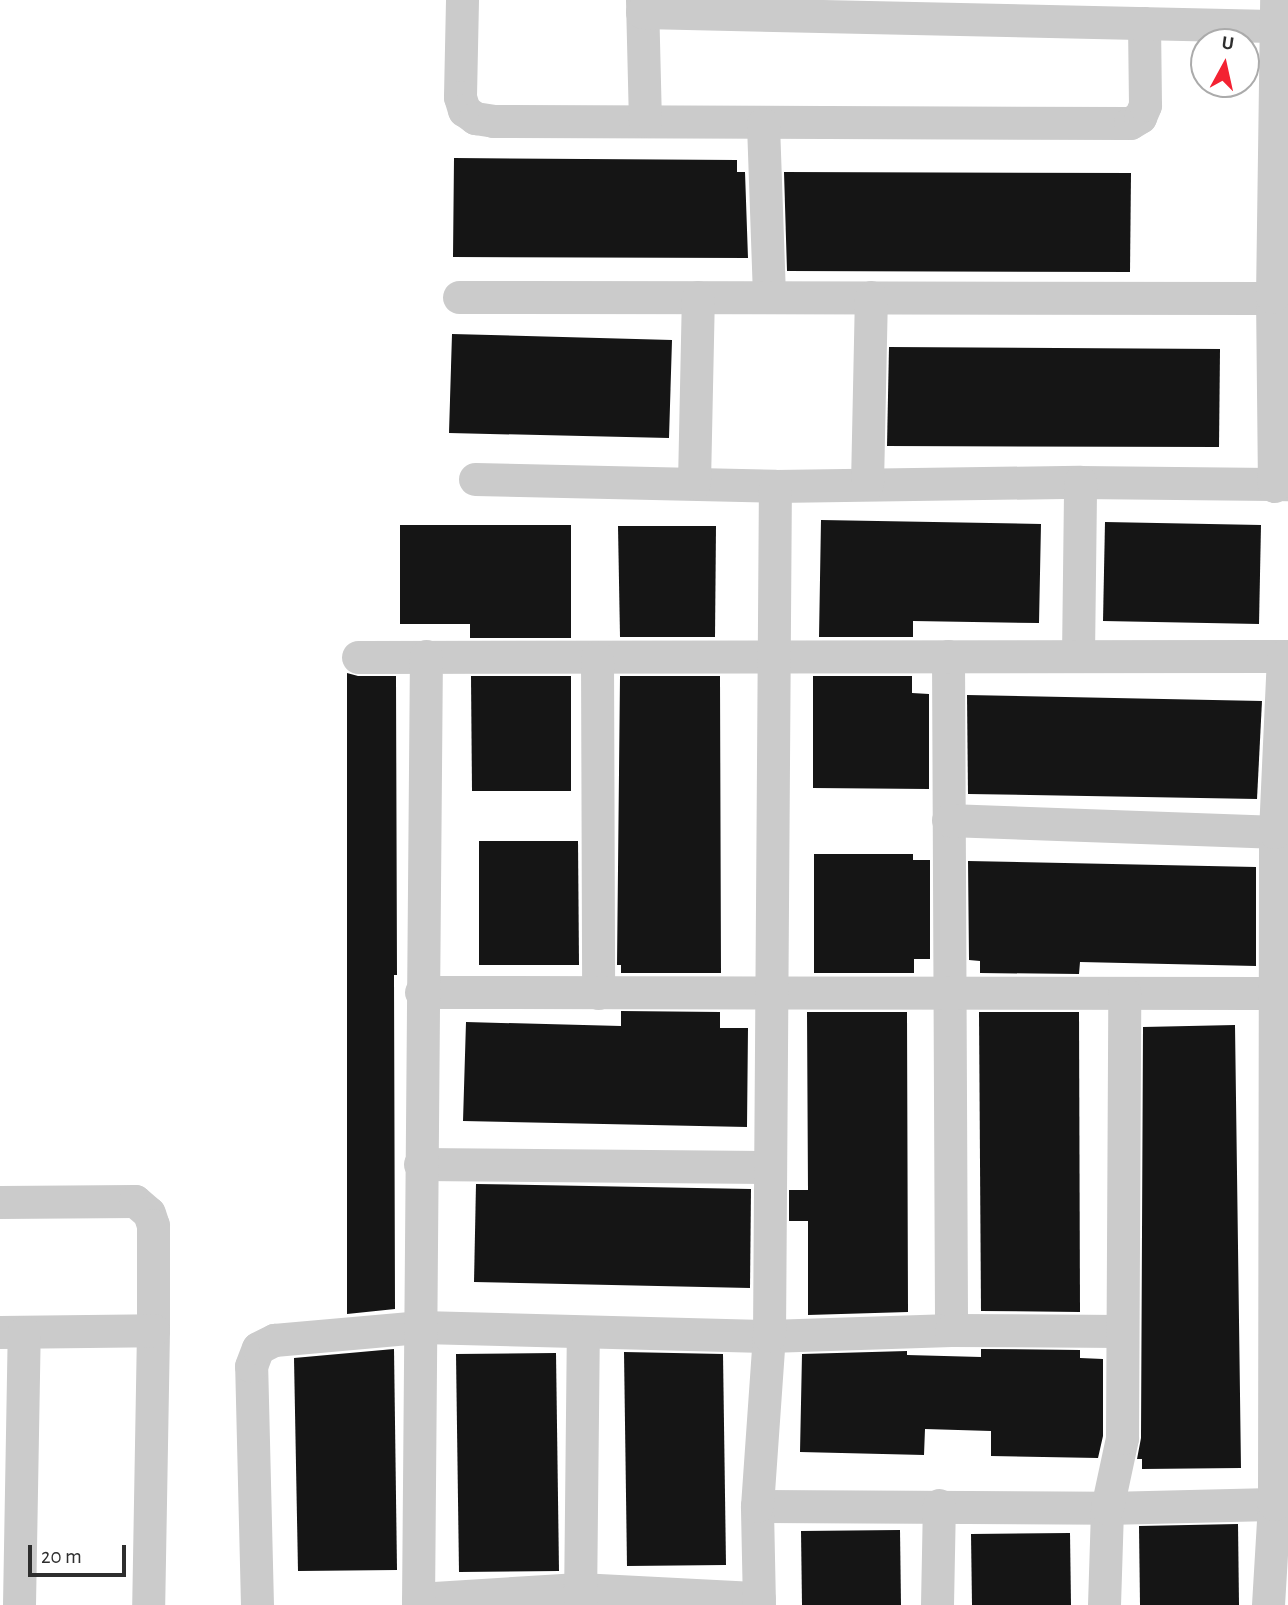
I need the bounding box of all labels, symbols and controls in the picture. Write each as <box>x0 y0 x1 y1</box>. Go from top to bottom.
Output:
north arrow <box>1190 28 1260 98</box>
text: U <box>1220 33 1235 54</box>
scale bar <box>32 1532 130 1576</box>
text: 20 m <box>41 1546 82 1567</box>

